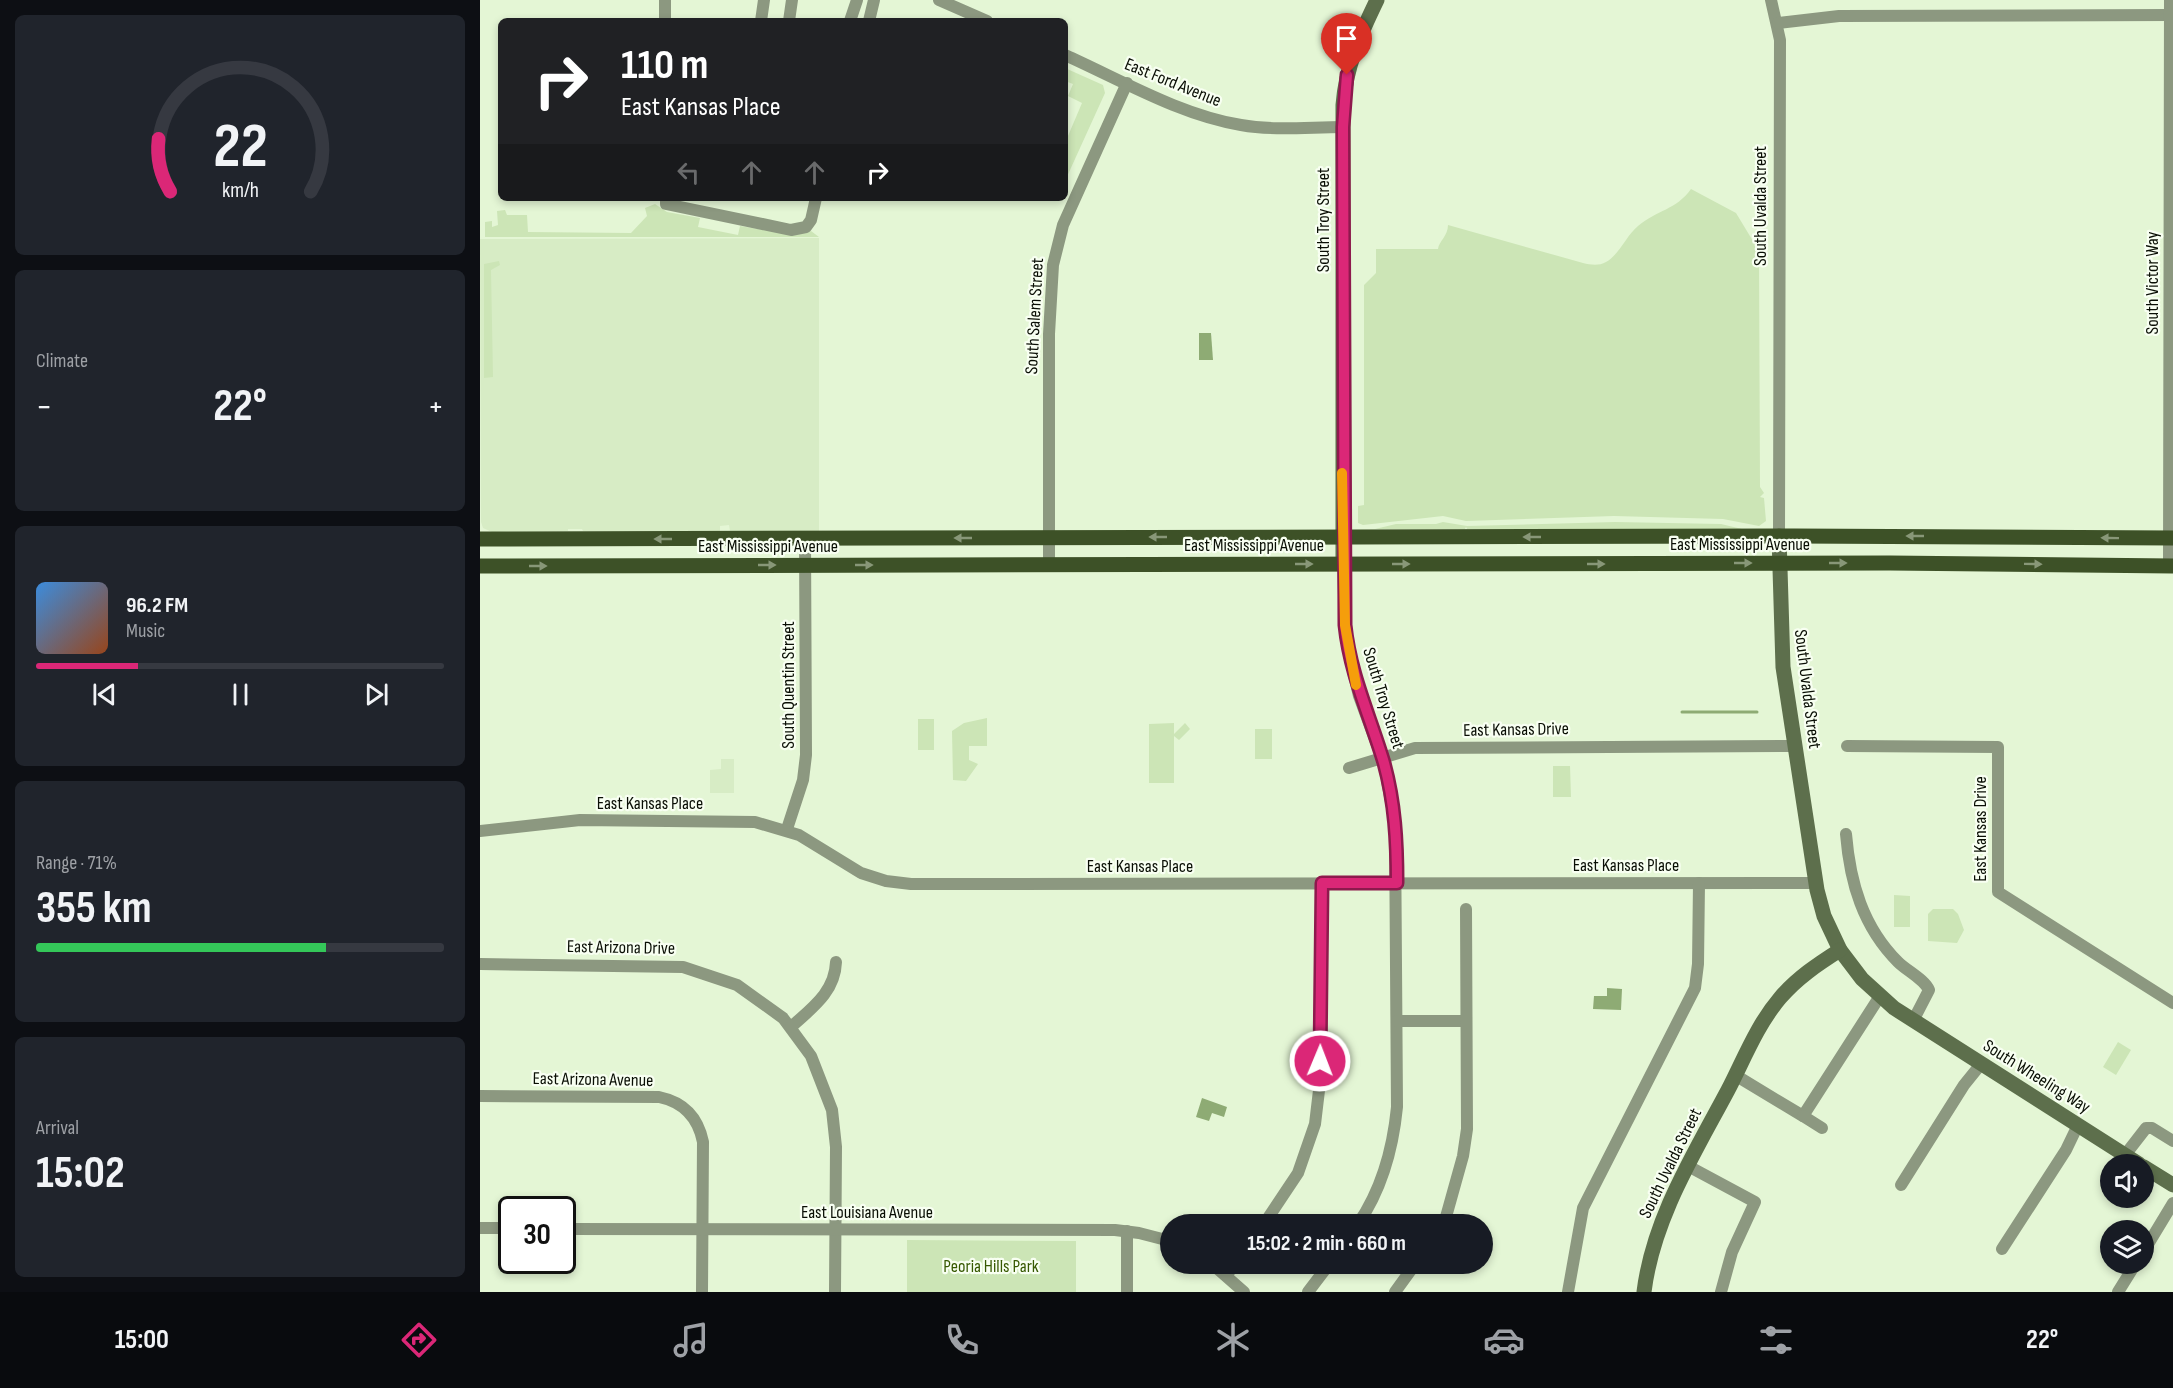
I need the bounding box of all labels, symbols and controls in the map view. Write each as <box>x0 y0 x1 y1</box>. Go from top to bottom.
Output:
pin <box>1321 13 1372 75</box>
icon: arrive <box>1330 22 1363 55</box>
text: 110 m <box>621 40 708 91</box>
icon: right <box>522 42 600 120</box>
street label: East Ford Avenue <box>1122 54 1224 111</box>
text: East Kansas Place <box>621 91 781 123</box>
text: 22 <box>213 110 267 185</box>
street label: South Uvalda Street <box>1750 146 1771 266</box>
icon: left <box>672 156 705 189</box>
icon: ahead <box>735 156 768 189</box>
icon: ahead <box>798 156 831 189</box>
icon: right <box>861 156 894 189</box>
street label: South Troy Street <box>1313 167 1334 272</box>
text: km/h <box>221 179 259 204</box>
street label: South Victor Way <box>2142 231 2163 335</box>
street label: South Salem Street <box>1021 257 1048 375</box>
text: Climate <box>36 349 88 373</box>
text: 22° <box>213 379 267 434</box>
text: − <box>36 387 52 427</box>
text: + <box>428 387 444 427</box>
one-way arrow <box>1906 531 1925 541</box>
one-way arrow <box>1148 532 1167 542</box>
one-way arrow <box>1522 532 1541 542</box>
one-way arrow <box>953 533 972 543</box>
one-way arrow <box>2101 533 2120 543</box>
one-way arrow <box>653 534 672 544</box>
street label: East Mississippi Avenue <box>1670 534 1810 555</box>
street label: East Mississippi Avenue <box>1184 535 1324 556</box>
street label: East Mississippi Avenue <box>698 536 838 557</box>
one-way arrow <box>1733 558 1752 568</box>
one-way arrow <box>1828 558 1847 568</box>
one-way arrow <box>1295 559 1314 569</box>
one-way arrow <box>1392 559 1411 569</box>
one-way arrow <box>1587 559 1606 569</box>
one-way arrow <box>2023 559 2042 569</box>
one-way arrow <box>758 560 777 570</box>
one-way arrow <box>854 560 873 570</box>
one-way arrow <box>529 561 548 571</box>
text: 96.2 FM <box>126 592 188 619</box>
text: Music <box>126 619 165 643</box>
street label: South Quentin Street <box>778 621 799 749</box>
street label: South Uvalda Street <box>1790 628 1825 750</box>
street label: South Troy Street <box>1358 645 1409 752</box>
icon: previous <box>88 678 121 711</box>
icon: pause <box>224 678 257 711</box>
icon: next <box>360 678 393 711</box>
street label: East Kansas Drive <box>1463 718 1569 741</box>
street label: East Kansas Drive <box>1970 776 1991 882</box>
street label: East Kansas Place <box>597 793 703 814</box>
text: Range · 71% <box>36 851 117 875</box>
street label: East Kansas Place <box>1573 855 1679 876</box>
street label: East Kansas Place <box>1087 856 1193 877</box>
text: 355 km <box>36 881 152 936</box>
street label: East Arizona Drive <box>567 936 675 959</box>
position arrow <box>1288 1029 1352 1093</box>
street label: South Wheeling Way <box>1979 1035 2094 1118</box>
street label: East Arizona Avenue <box>532 1068 653 1091</box>
street label: South Uvalda Street <box>1635 1104 1706 1222</box>
text: Arrival <box>36 1116 79 1140</box>
text: 15:02 <box>36 1146 125 1201</box>
map controls <box>2100 1154 2154 1274</box>
button: sound <box>2100 1154 2154 1208</box>
speed limit sign: 30 <box>498 1196 576 1274</box>
street label: East Louisiana Avenue <box>801 1202 933 1223</box>
button: layers <box>2100 1220 2154 1274</box>
text: 15:02 · 2 min · 660 m <box>1247 1230 1406 1257</box>
park label: Peoria Hills Park <box>943 1256 1039 1277</box>
icon: directions <box>398 1319 440 1361</box>
icon: music <box>670 1319 712 1361</box>
icon: phone <box>941 1319 983 1361</box>
icon: climate <box>1212 1319 1254 1361</box>
icon: car <box>1483 1319 1525 1361</box>
icon: filters <box>1755 1319 1797 1361</box>
text: 15:00 <box>115 1324 169 1356</box>
text: 22° <box>2026 1324 2058 1356</box>

